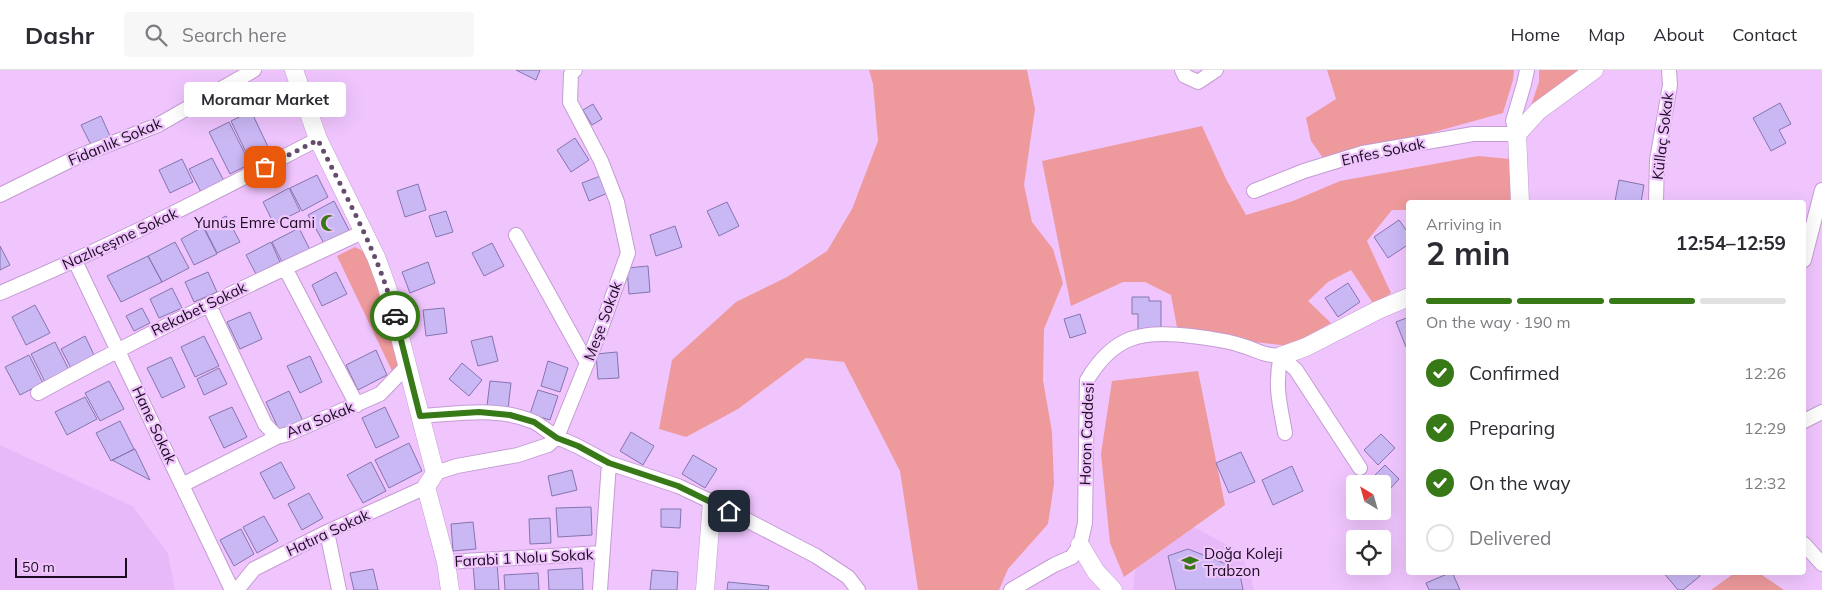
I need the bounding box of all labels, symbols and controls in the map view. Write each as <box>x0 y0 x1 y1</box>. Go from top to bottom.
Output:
search box <box>124 12 474 57</box>
text: Dashr <box>25 20 94 50</box>
icon: search <box>142 21 170 49</box>
text: Search here <box>182 23 287 47</box>
text: Home <box>1510 23 1560 46</box>
text: Map <box>1588 23 1625 46</box>
text: About <box>1653 23 1704 46</box>
text: Contact <box>1732 23 1797 46</box>
callout: Moramar Market <box>184 82 346 117</box>
text: Moramar Market <box>201 89 329 109</box>
street label: Küllaç Sokak <box>1648 91 1677 181</box>
street label: Fidanlık Sokak <box>65 113 165 170</box>
street label: Enfes Sokak <box>1340 133 1426 170</box>
pin <box>244 146 286 188</box>
icon: bag <box>251 153 279 181</box>
street label: Nazlıçeşme Sokak <box>59 203 181 274</box>
place label: Yunus Emre Cami <box>193 213 315 232</box>
mosque icon: Yunus Emre Cami <box>319 213 339 233</box>
text: Arriving in <box>1426 214 1502 234</box>
text: 12:54–12:59 <box>1676 231 1786 255</box>
text: 2 min <box>1426 233 1510 273</box>
street label: Rekabet Sokak <box>148 277 250 340</box>
street label: Meşe Sokak <box>579 278 626 363</box>
courier <box>370 291 420 341</box>
icon: car <box>381 302 409 330</box>
text: On the way · 190 m <box>1426 312 1571 332</box>
icon: check <box>1426 359 1454 387</box>
text: Confirmed <box>1469 361 1560 385</box>
text: 12:26 <box>1744 363 1786 383</box>
street label: Horon Caddesi <box>1075 382 1098 486</box>
street label: Hane Sokak <box>128 383 181 467</box>
street label: Ara Sokak <box>283 397 357 442</box>
icon: check <box>1426 414 1454 442</box>
text: Preparing <box>1469 416 1555 440</box>
text: 12:29 <box>1744 418 1786 438</box>
icon: check <box>1426 469 1454 497</box>
text: On the way <box>1469 471 1571 495</box>
text: 12:32 <box>1744 473 1786 493</box>
north arrow <box>1346 475 1391 520</box>
map controls <box>1346 475 1391 575</box>
pin <box>708 490 750 532</box>
icon: home <box>715 497 743 525</box>
street label: Hatıra Sokak <box>283 505 373 560</box>
text: Delivered <box>1469 526 1551 550</box>
button: locate <box>1346 530 1391 575</box>
street label: Farabi 1 Nolu Sokak <box>454 544 594 571</box>
place label: Doğa Koleji Trabzon <box>1204 544 1283 580</box>
school or university icon: Doğa Koleji Trabzon <box>1180 553 1200 573</box>
scale bar <box>15 555 128 578</box>
text: 50 m <box>22 558 55 576</box>

